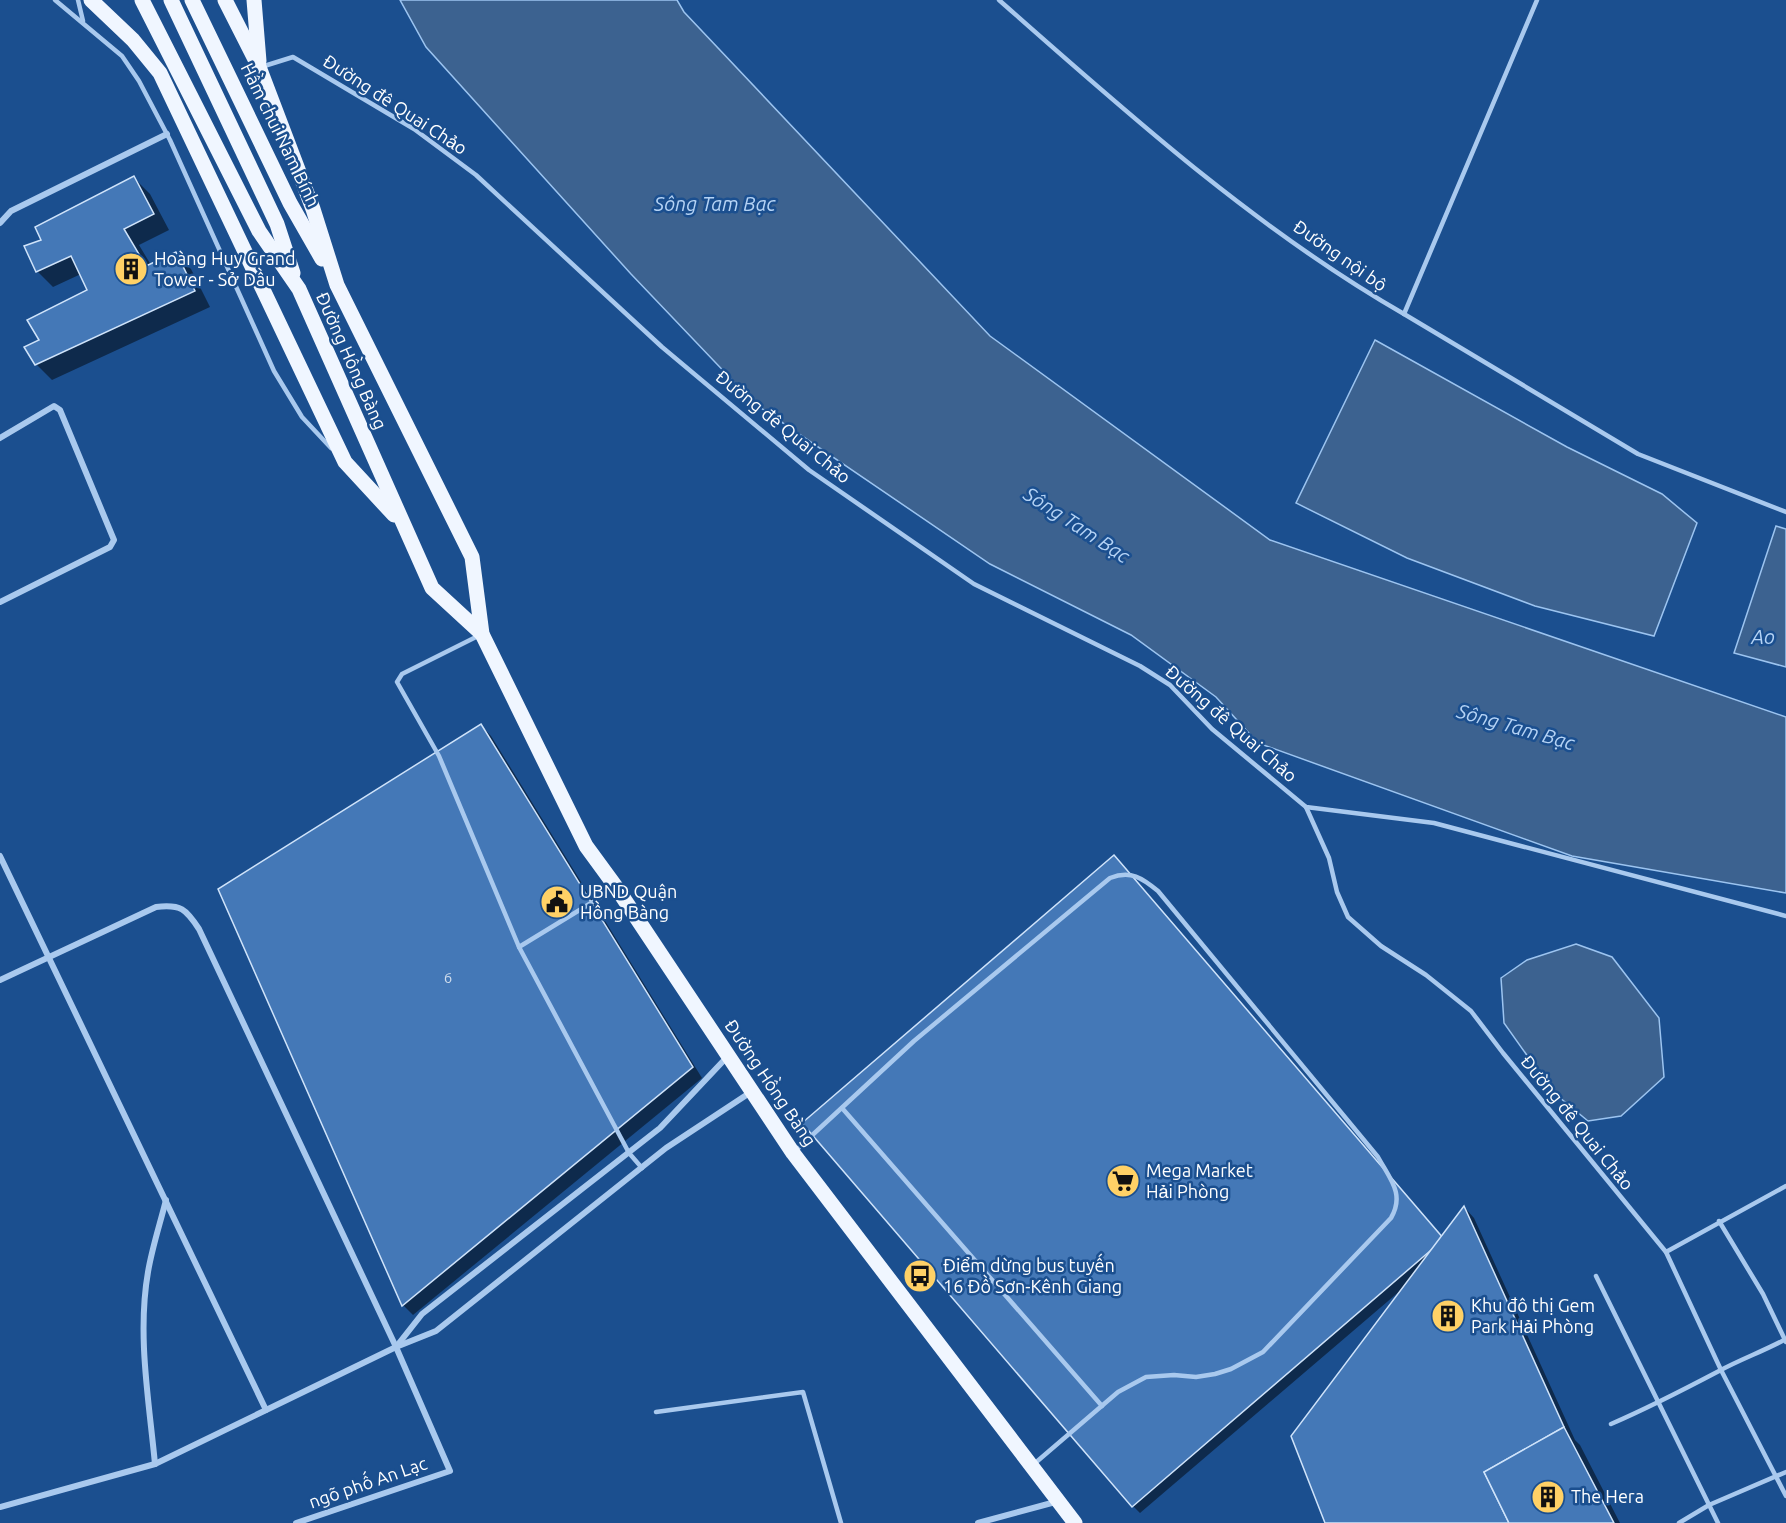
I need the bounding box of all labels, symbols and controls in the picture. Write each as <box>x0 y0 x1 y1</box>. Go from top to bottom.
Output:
street label: Đường đê Quai Chảo <box>319 50 471 159</box>
street label: Hầm chui Nam Bính <box>237 59 326 210</box>
water label: Sông Tam Bạc <box>653 192 776 215</box>
street label: Đường nội bộ <box>1290 216 1391 295</box>
place label: Hoàng Huy Grand Tower - Sở Dầu <box>154 248 295 289</box>
building icon: Hoàng Huy Grand Tower - Sở Dầu <box>113 251 149 287</box>
street label: Đường Hồng Bàng <box>313 288 393 432</box>
street label: Đường đê Quai Chảo <box>712 366 855 487</box>
water label: Sông Tam Bạc <box>1019 481 1135 568</box>
water label: Ao <box>1750 625 1775 648</box>
street label: Đường đê Quai Chảo <box>1161 661 1301 786</box>
water label: Sông Tam Bạc <box>1453 698 1578 755</box>
place label: UBND Quận Hồng Bàng <box>580 881 677 922</box>
public building icon: UBND Quận Hồng Bàng <box>539 884 575 920</box>
house number: 6 <box>444 969 452 986</box>
street label: Đường Hồng Bàng <box>721 1014 823 1149</box>
street label: Đường đê Quai Chảo <box>1517 1051 1638 1194</box>
place label: Mega Market Hải Phòng <box>1146 1160 1253 1201</box>
supermarket icon: Mega Market Hải Phòng <box>1105 1163 1141 1199</box>
place label: Điểm dừng bus tuyến 16 Đồ Sơn-Kênh Giang <box>943 1253 1122 1296</box>
bus stop icon: Điểm dừng bus tuyến 16 Đồ Sơn-Kênh Giang <box>902 1258 938 1294</box>
place label: Khu đô thị Gem Park Hải Phòng <box>1471 1295 1595 1336</box>
building icon: Khu đô thị Gem Park Hải Phòng <box>1430 1298 1466 1334</box>
street label: ngõ phố An Lạc <box>305 1450 429 1512</box>
building icon: The Hera <box>1530 1479 1566 1515</box>
place label: The Hera <box>1571 1486 1644 1506</box>

